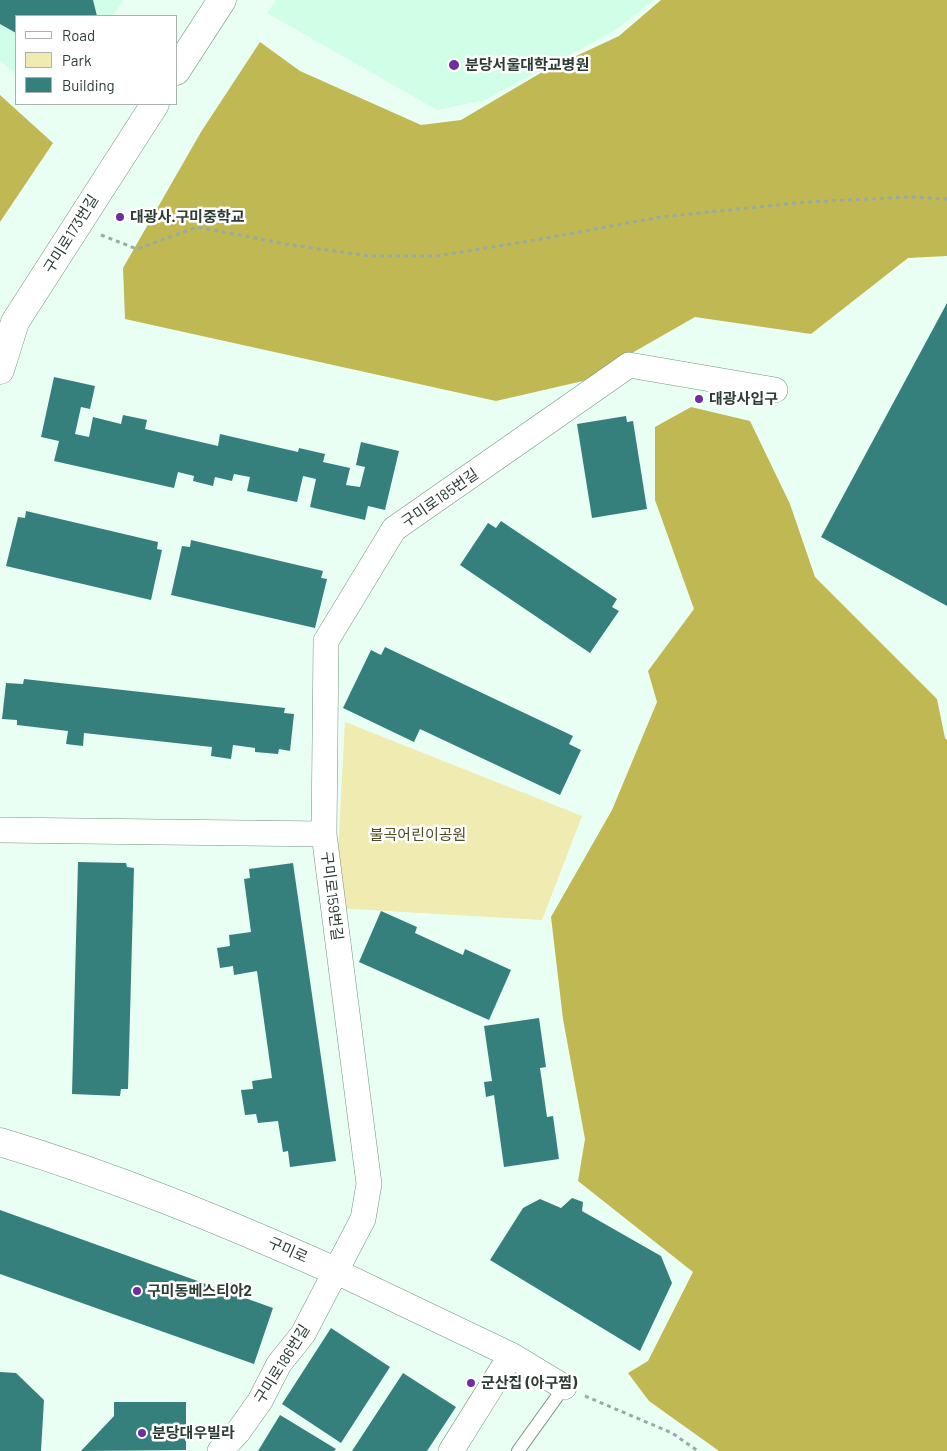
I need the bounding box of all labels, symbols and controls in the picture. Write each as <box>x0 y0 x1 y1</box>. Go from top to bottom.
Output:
legend <box>15 15 178 105</box>
text: Road <box>62 26 95 44</box>
text: Park <box>62 51 91 69</box>
place label: 분당서울대학교병원 <box>465 56 589 74</box>
marker: 분당서울대학교병원 <box>447 58 461 72</box>
text: Building <box>62 76 115 94</box>
street label: 구미로173번길 <box>40 191 102 277</box>
place label: 대광사.구미중학교 <box>130 208 244 226</box>
marker: 대광사.구미중학교 <box>114 211 126 223</box>
place label: 대광사입구 <box>709 390 778 408</box>
marker: 대광사입구 <box>693 393 705 405</box>
street label: 구미로185번길 <box>398 465 482 531</box>
park label: 불곡어린이공원 <box>370 826 466 844</box>
street label: 구미로159번길 <box>318 850 346 942</box>
street label: 구미로 <box>265 1233 311 1267</box>
place label: 구미동베스티아2 <box>147 1282 252 1300</box>
marker: 구미동베스티아2 <box>131 1285 143 1297</box>
street label: 구미로186번길 <box>251 1321 313 1407</box>
place label: 군산집 (아구찜) <box>481 1374 577 1392</box>
marker: 군산집 (아구찜) <box>465 1377 477 1389</box>
place label: 분당대우빌라 <box>152 1424 235 1442</box>
marker: 분당대우빌라 <box>136 1427 148 1439</box>

